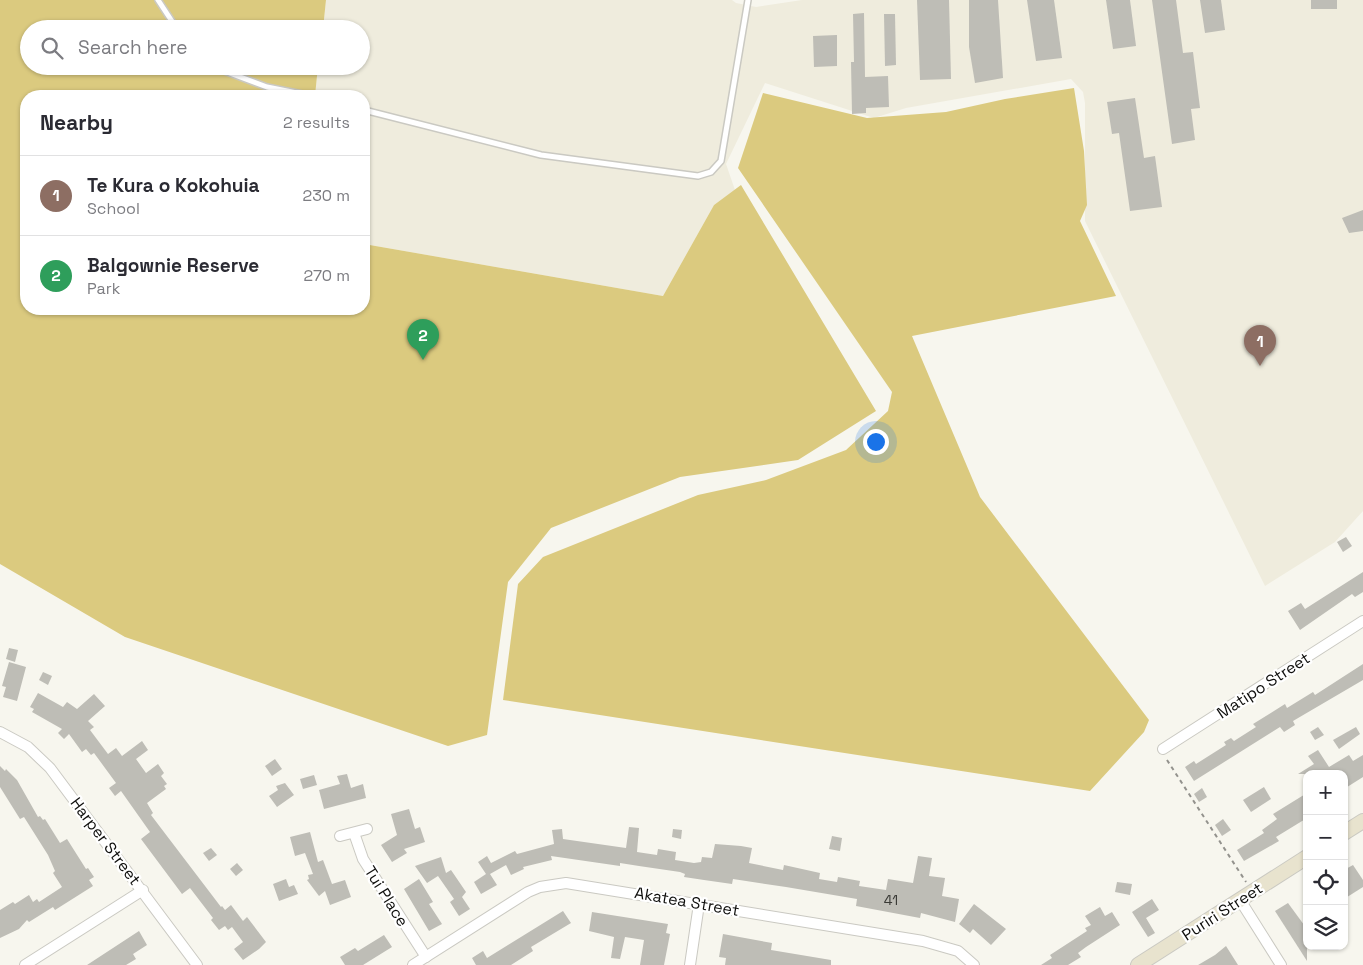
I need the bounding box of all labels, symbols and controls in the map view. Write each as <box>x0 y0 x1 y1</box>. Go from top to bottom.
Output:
search box <box>20 20 370 75</box>
icon: search <box>38 34 66 62</box>
text: Search here <box>78 35 188 60</box>
text: Nearby <box>40 109 113 136</box>
text: 2 results <box>283 112 350 133</box>
text: Te Kura o Kokohuia <box>87 173 259 198</box>
text: 1 <box>52 185 60 206</box>
text: 230 m <box>303 185 350 206</box>
text: School <box>87 198 140 219</box>
text: Balgownie Reserve <box>87 253 259 278</box>
text: 2 <box>51 265 61 286</box>
text: 270 m <box>303 265 350 286</box>
text: Park <box>87 278 120 299</box>
pin: 2 <box>407 319 439 360</box>
pin: 1 <box>1244 325 1276 366</box>
your location <box>863 429 889 455</box>
street label: Matipo Street <box>1213 647 1314 723</box>
map controls <box>1303 770 1348 950</box>
button: + <box>1303 770 1348 815</box>
street label: Harper Street <box>66 793 145 889</box>
button: − <box>1303 815 1348 860</box>
button: locate <box>1303 860 1348 905</box>
street label: Tui Place <box>360 862 413 930</box>
street label: Puriri Street <box>1178 877 1267 945</box>
street label: Akatea Street <box>633 882 741 921</box>
house number: 41 <box>884 891 898 909</box>
button: layers <box>1303 905 1348 950</box>

